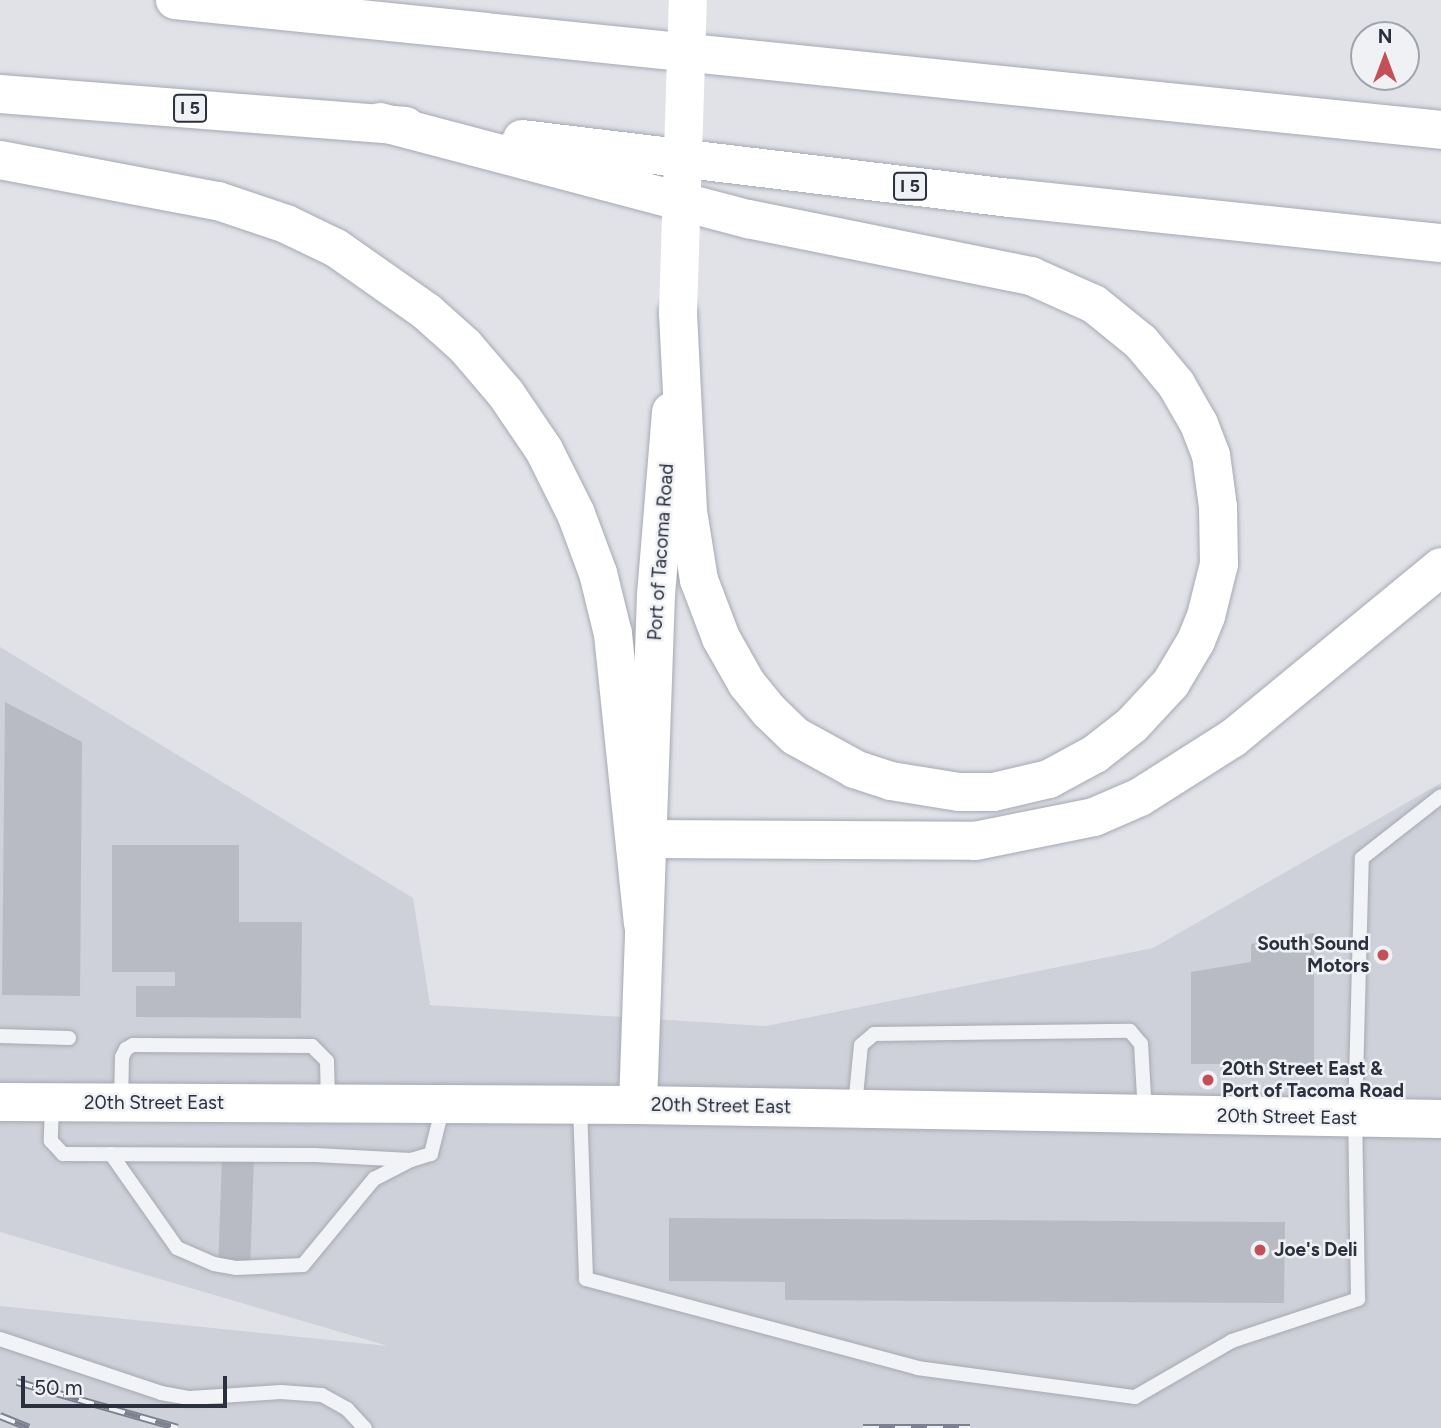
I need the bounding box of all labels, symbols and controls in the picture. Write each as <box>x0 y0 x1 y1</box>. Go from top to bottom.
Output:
north arrow <box>1350 21 1420 91</box>
text: N <box>1378 25 1392 48</box>
road number: I 5 <box>172 94 208 122</box>
road number: I 5 <box>892 172 928 201</box>
street label: Port of Tacoma Road <box>643 463 679 641</box>
place label: South Sound Motors <box>1257 933 1369 977</box>
marker: South Sound Motors <box>1375 947 1391 963</box>
place label: 20th Street East & Port of Tacoma Road <box>1222 1058 1404 1102</box>
marker: 20th Street East & Port of Tacoma Road <box>1200 1072 1216 1088</box>
street label: 20th Street East <box>84 1092 224 1114</box>
street label: 20th Street East <box>651 1093 791 1119</box>
street label: 20th Street East <box>1217 1104 1357 1130</box>
place label: Joe's Deli <box>1274 1239 1358 1261</box>
marker: Joe's Deli <box>1252 1242 1268 1258</box>
scale bar <box>24 1362 231 1406</box>
text: 50 m <box>34 1375 83 1400</box>

